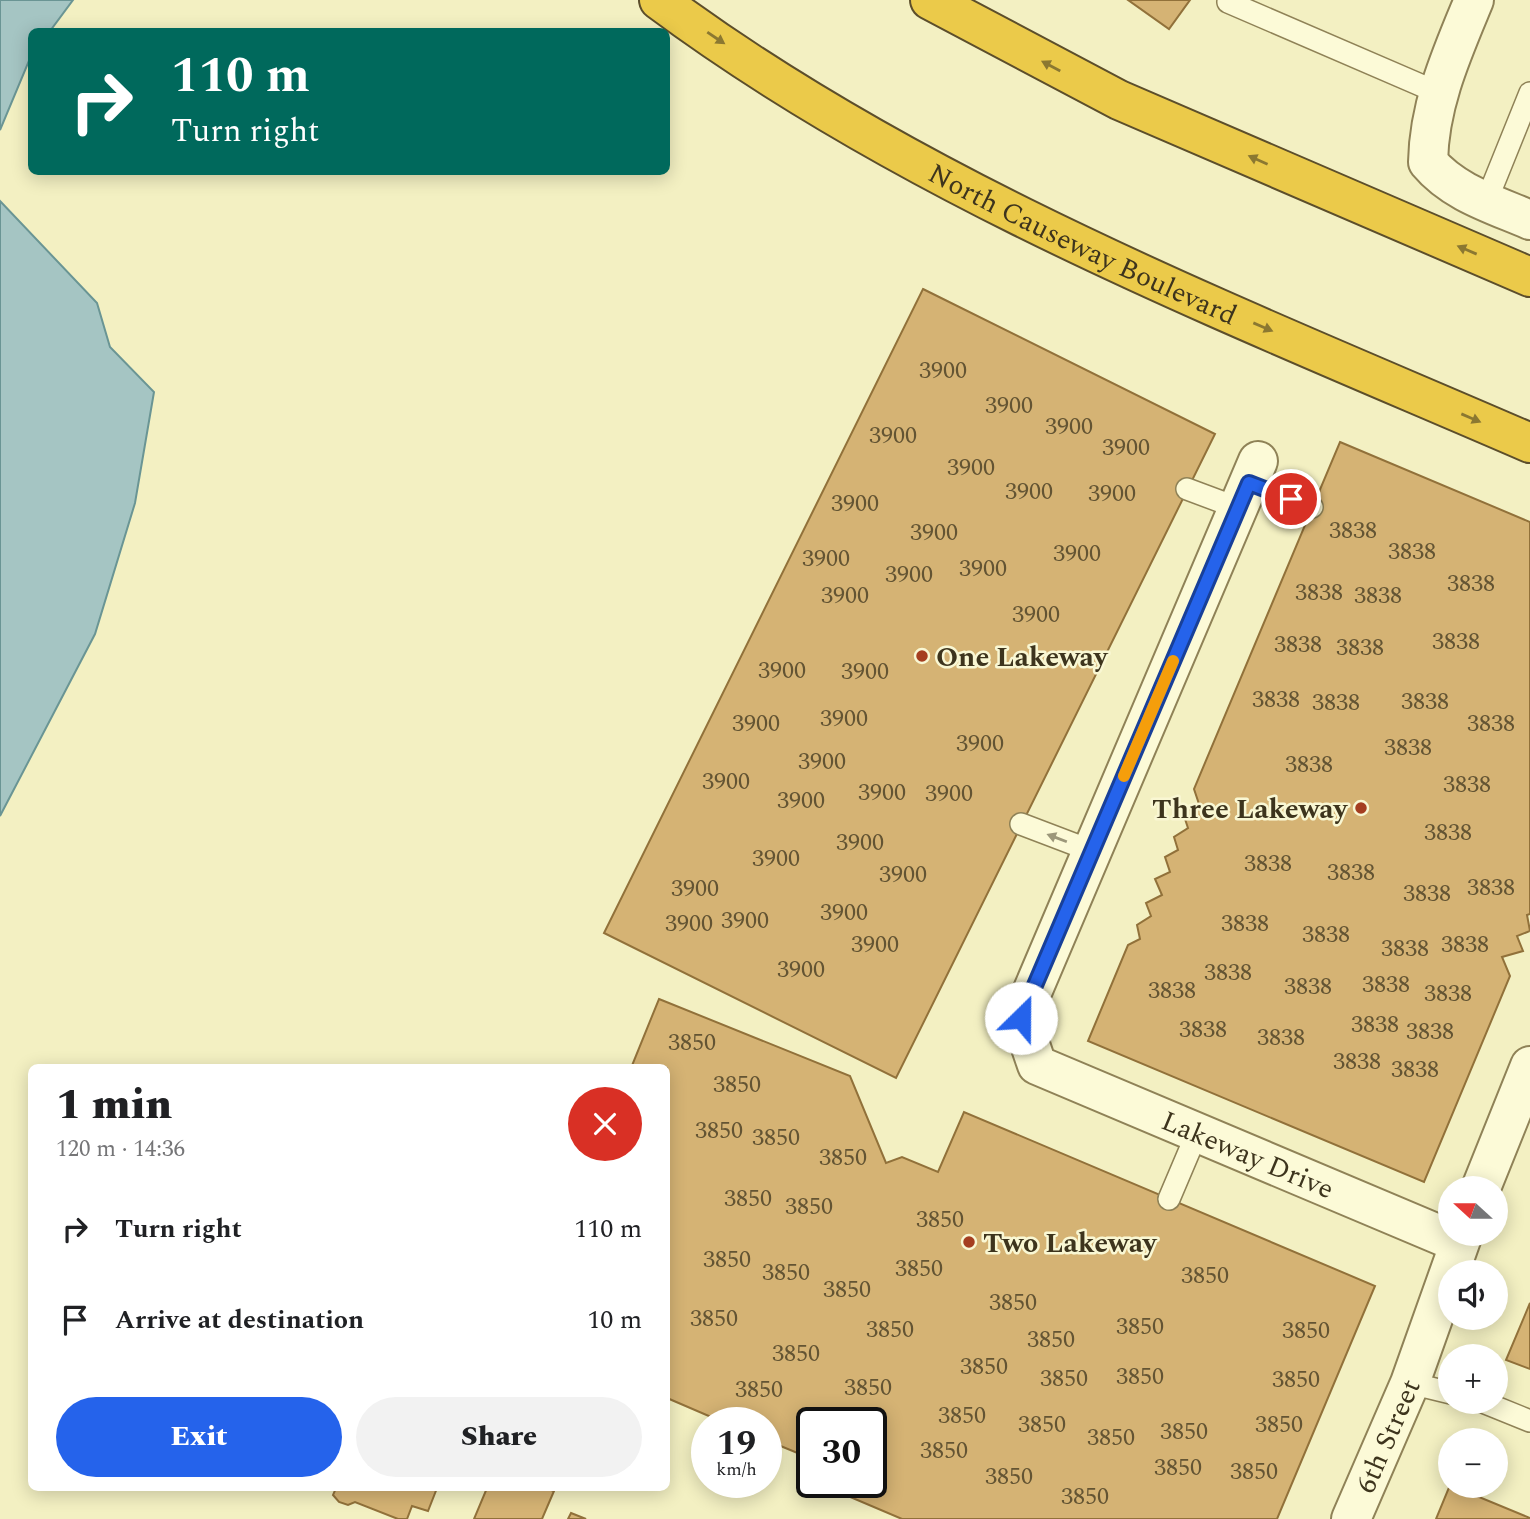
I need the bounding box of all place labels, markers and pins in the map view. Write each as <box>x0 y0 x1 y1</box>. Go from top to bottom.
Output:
pin <box>1261 469 1321 529</box>
place label: One Lakeway <box>936 636 1109 679</box>
marker: One Lakeway <box>914 648 930 664</box>
place label: Three Lakeway <box>1152 788 1349 831</box>
marker: Three Lakeway <box>1353 800 1369 816</box>
place label: Two Lakeway <box>983 1222 1158 1265</box>
marker: Two Lakeway <box>961 1234 977 1250</box>

